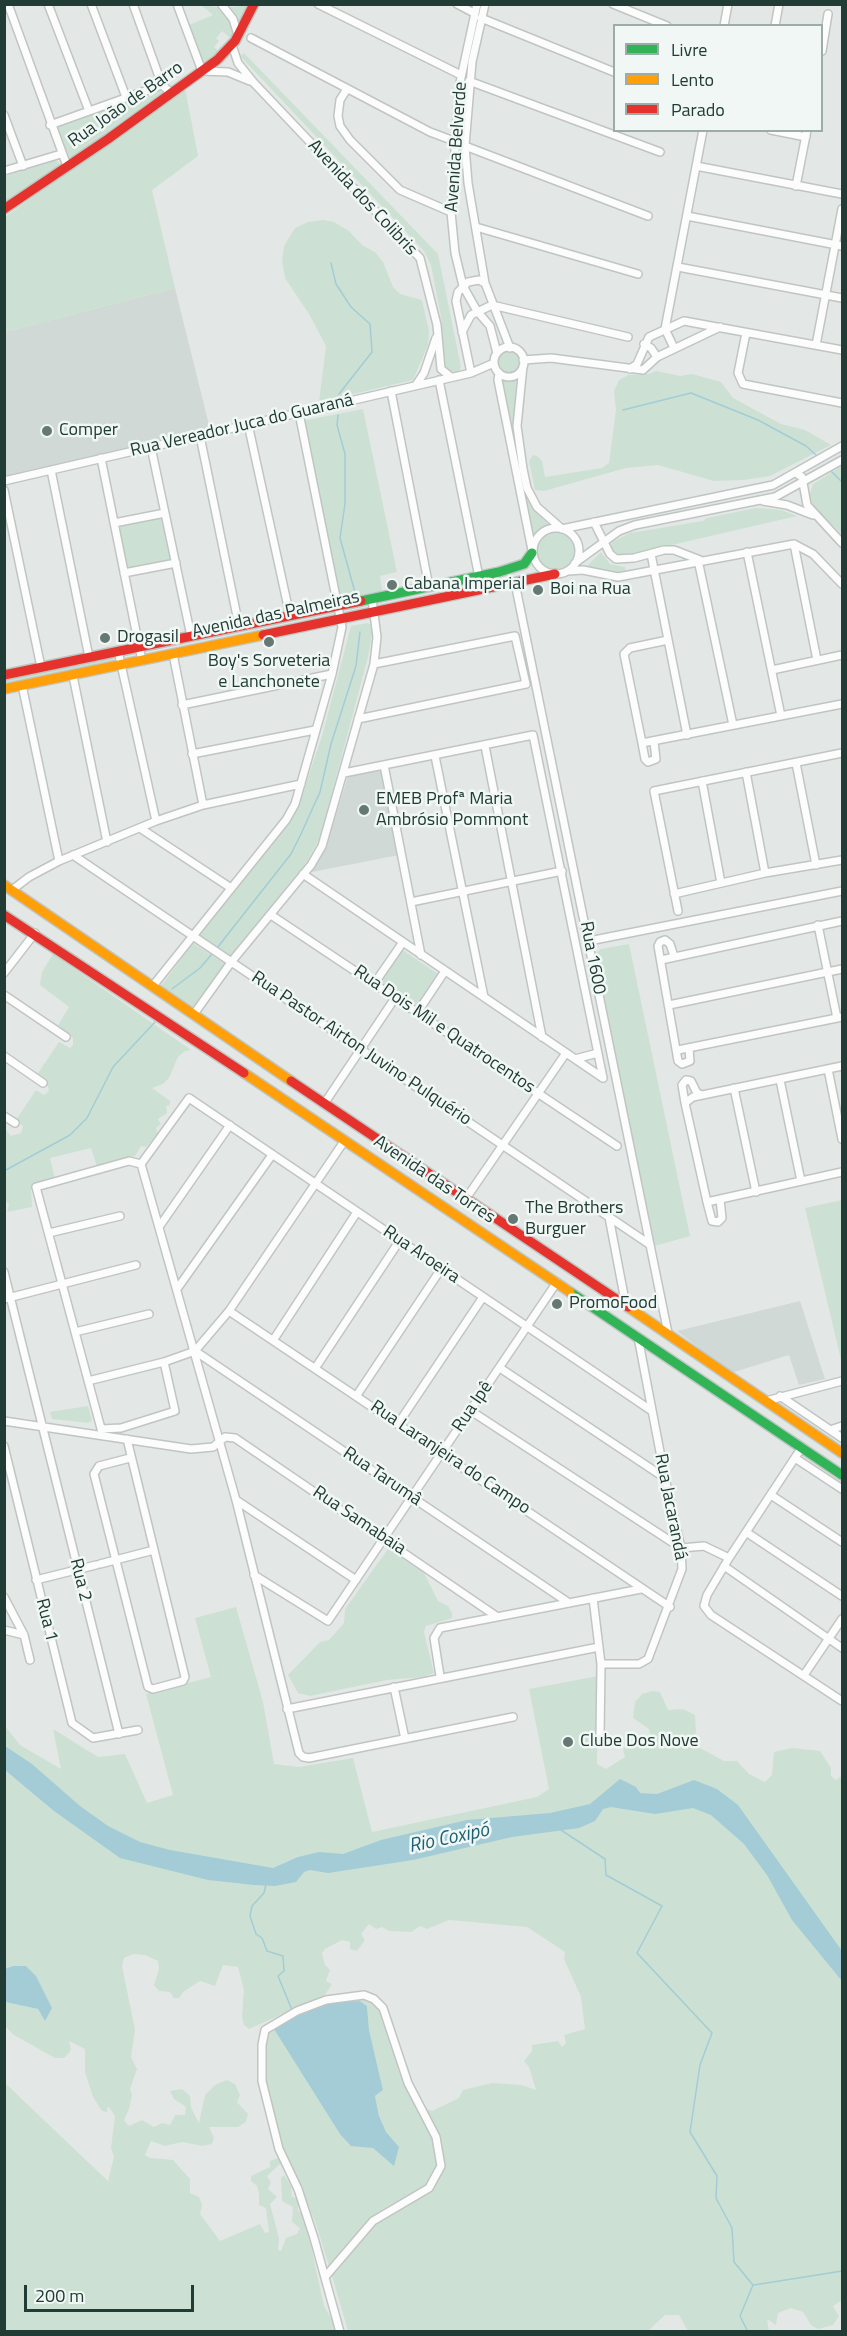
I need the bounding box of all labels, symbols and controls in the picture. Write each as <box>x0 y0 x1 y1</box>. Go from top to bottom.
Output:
legend <box>613 24 823 132</box>
text: Livre <box>671 36 707 63</box>
street label: Rua João de Barro <box>64 57 188 153</box>
text: Lento <box>671 66 714 93</box>
street label: Avenida Belverde <box>442 81 472 213</box>
text: Parado <box>671 96 725 123</box>
street label: Avenida dos Colibris <box>303 136 421 260</box>
street label: Rua Vereador Juca do Guaraná <box>128 390 356 462</box>
place label: Comper <box>59 420 118 442</box>
marker: Comper <box>40 424 54 438</box>
place label: Cabana Imperial <box>404 574 525 596</box>
marker: Cabana Imperial <box>385 578 399 592</box>
place label: Boi na Rua <box>550 579 631 601</box>
marker: Boi na Rua <box>531 583 545 597</box>
street label: Avenida das Palmeiras <box>190 587 362 643</box>
place label: Drogasil <box>117 627 179 649</box>
marker: Drogasil <box>98 631 112 645</box>
marker: Boy's Sorveteria e Lanchonete <box>262 635 276 649</box>
place label: Boy's Sorveteria e Lanchonete <box>208 651 330 694</box>
place label: EMEB Profª Maria Ambrósio Pommont <box>376 789 528 832</box>
marker: EMEB Profª Maria Ambrósio Pommont <box>357 803 371 817</box>
street label: Rua 1600 <box>574 920 610 996</box>
street label: Rua Dois Mil e Quatrocentos <box>349 961 539 1099</box>
street label: Rua Pastor Airton Juvino Pulquério <box>247 967 475 1131</box>
street label: Avenida das Torres <box>369 1131 499 1229</box>
place label: The Brothers Burguer <box>525 1198 623 1240</box>
marker: The Brothers Burguer <box>506 1212 520 1226</box>
street label: Rua Aroeira <box>378 1221 464 1289</box>
place label: PromoFood <box>569 1293 657 1315</box>
marker: PromoFood <box>550 1297 564 1311</box>
street label: Rua Ipê <box>448 1378 498 1436</box>
street label: Rua Laranjeira do Campo <box>366 1396 534 1520</box>
street label: Rua Tarumâ <box>339 1443 425 1511</box>
street label: Rua Jacarandá <box>649 1452 691 1562</box>
street label: Rua Samabaia <box>308 1482 410 1560</box>
street label: Rua 2 <box>64 1556 96 1604</box>
street label: Rua 1 <box>30 1596 62 1644</box>
place label: Clube Dos Nove <box>580 1731 698 1753</box>
marker: Clube Dos Nove <box>561 1735 575 1749</box>
water label: Rio Coxipó <box>407 1819 491 1859</box>
scale bar <box>27 2273 196 2311</box>
text: 200 m <box>35 2282 84 2309</box>

